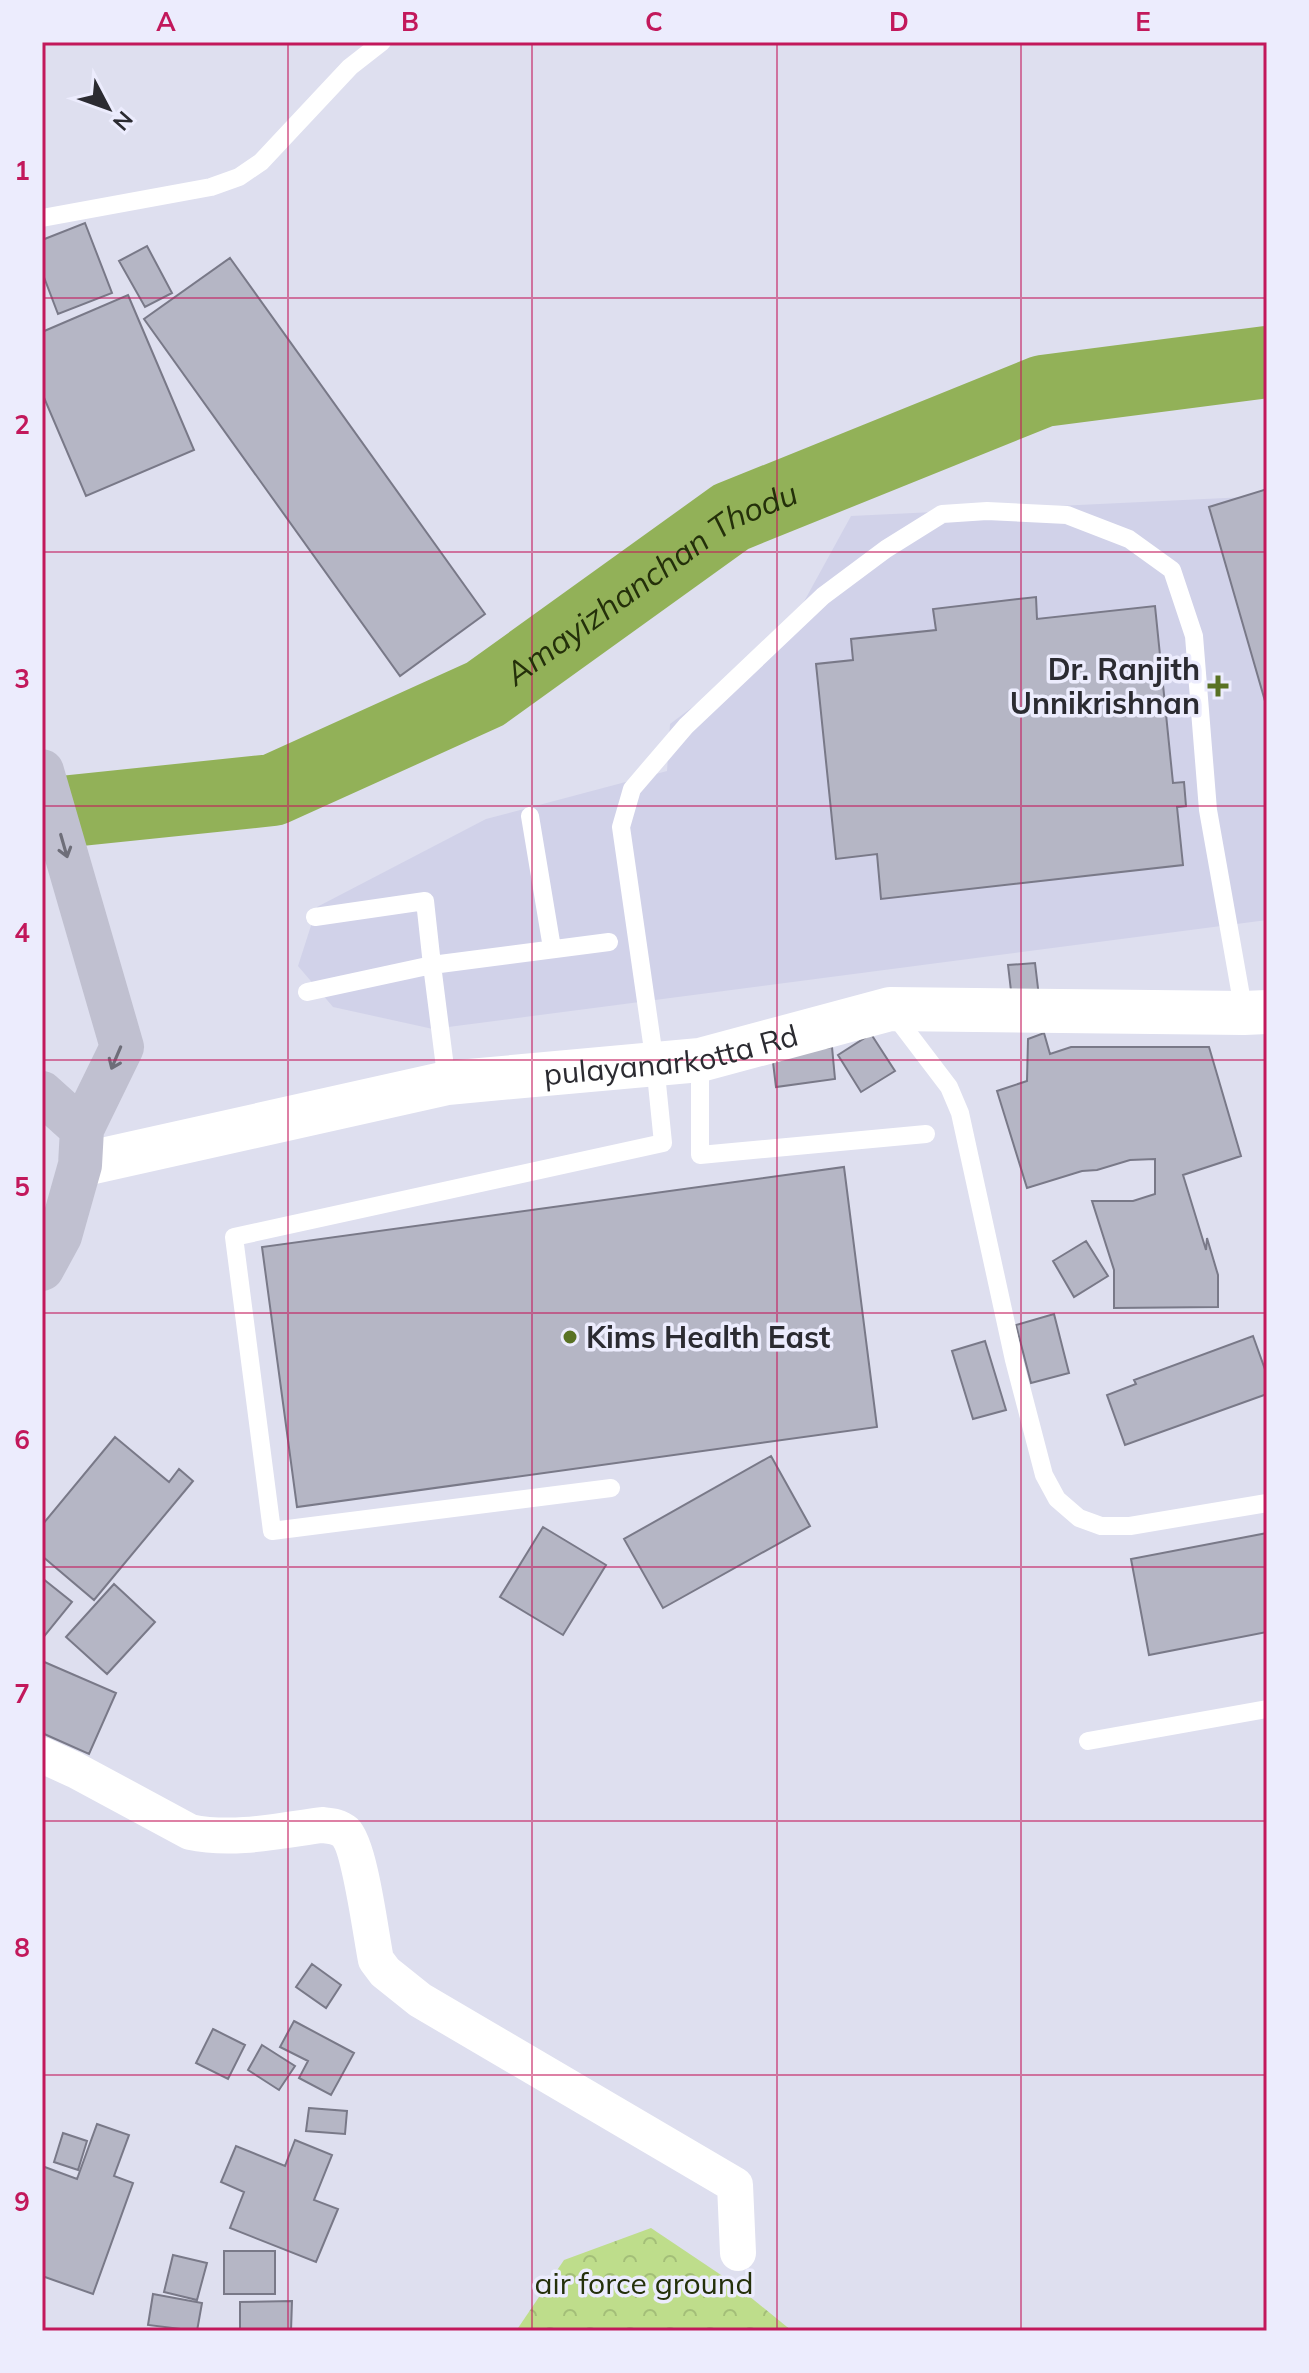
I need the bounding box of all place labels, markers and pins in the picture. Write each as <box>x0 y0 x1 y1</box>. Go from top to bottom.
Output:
place label: Dr. Ranjith Unnikrishnan <box>1010 650 1200 722</box>
marker: Dr. Ranjith Unnikrishnan <box>1207 675 1229 697</box>
place label: Kims Health East <box>586 1318 830 1356</box>
marker: Kims Health East <box>561 1328 579 1346</box>

